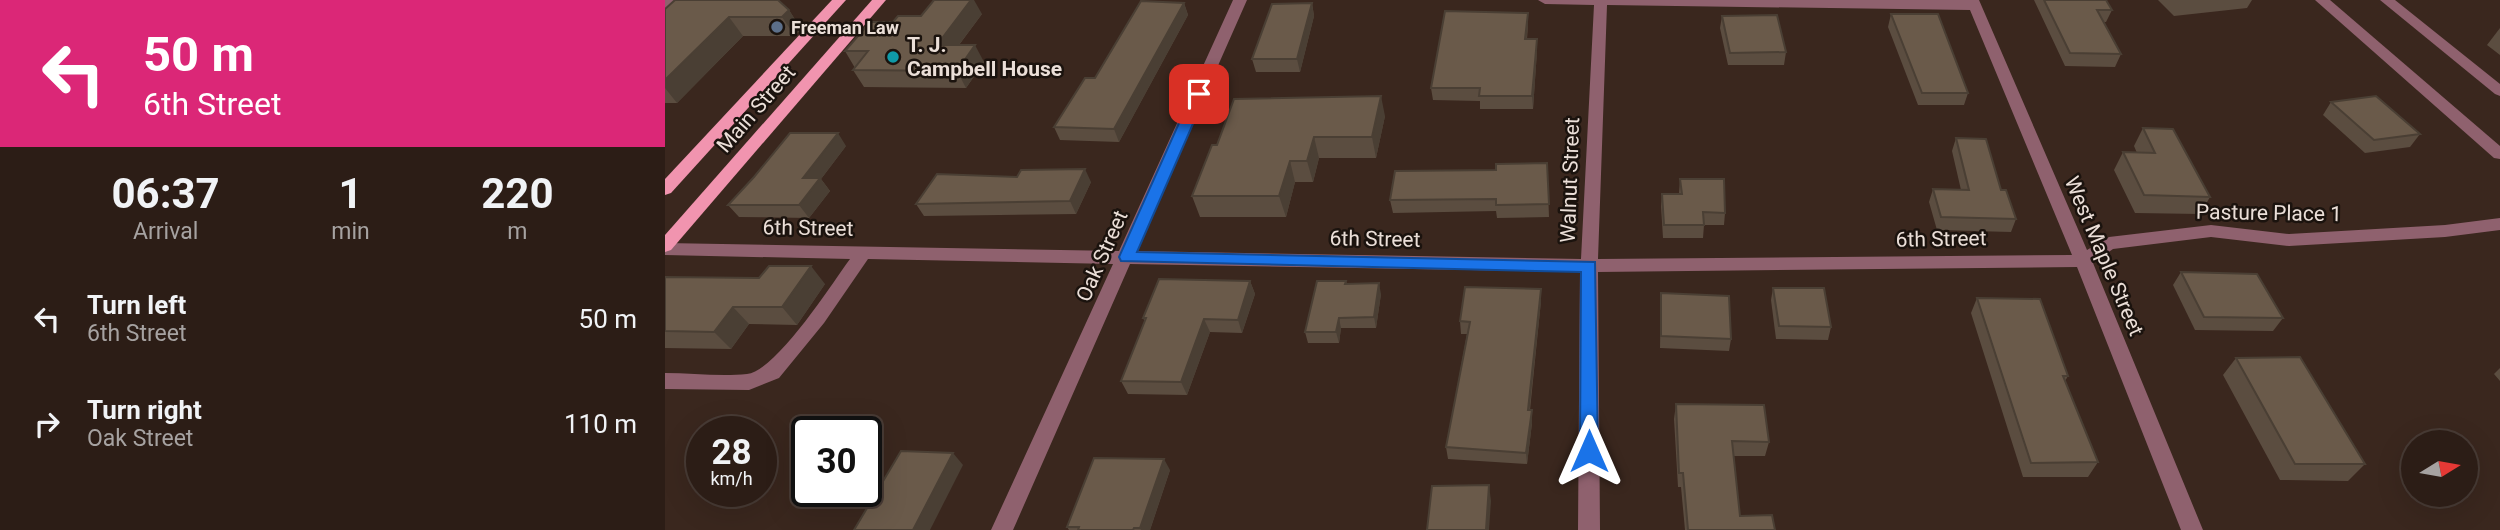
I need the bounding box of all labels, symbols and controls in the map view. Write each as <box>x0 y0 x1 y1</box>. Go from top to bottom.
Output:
place label: Freeman Law <box>791 17 899 38</box>
marker: Freeman Law <box>769 19 785 35</box>
text: 50 m <box>143 26 254 83</box>
icon: left <box>28 28 119 119</box>
place label: T. J. Campbell House <box>907 33 1062 81</box>
marker: T. J. Campbell House <box>885 49 901 65</box>
street label: Main Street <box>712 61 800 157</box>
pin <box>1169 64 1229 124</box>
icon: arrive <box>1180 75 1218 113</box>
text: 6th Street <box>143 85 281 123</box>
street label: Walnut Street <box>1556 117 1584 243</box>
text: 06:37 <box>112 169 220 218</box>
text: 1 <box>338 169 363 218</box>
text: 220 <box>481 169 554 218</box>
street label: West Maple Street <box>2060 173 2148 339</box>
street label: Pasture Place 1 <box>2196 200 2342 226</box>
street label: Oak Street <box>1071 207 1133 305</box>
street label: 6th Street <box>762 215 854 241</box>
text: Arrival <box>133 218 198 245</box>
text: min <box>331 218 370 245</box>
text: m <box>507 218 527 245</box>
street label: 6th Street <box>1329 226 1421 252</box>
street label: 6th Street <box>1895 226 1987 252</box>
text: Turn left <box>87 290 186 320</box>
icon: left <box>28 300 66 338</box>
text: 50 m <box>579 304 637 334</box>
text: 6th Street <box>87 320 187 347</box>
text: Turn right <box>87 395 202 425</box>
icon: right <box>28 405 66 443</box>
text: 110 m <box>564 409 637 439</box>
position arrow <box>1552 414 1626 488</box>
speed limit sign: 30 <box>791 416 882 507</box>
text: Oak Street <box>87 425 193 452</box>
north arrow <box>2401 430 2478 508</box>
map controls <box>2401 430 2478 507</box>
text: 28 <box>711 432 752 473</box>
text: km/h <box>710 468 753 489</box>

